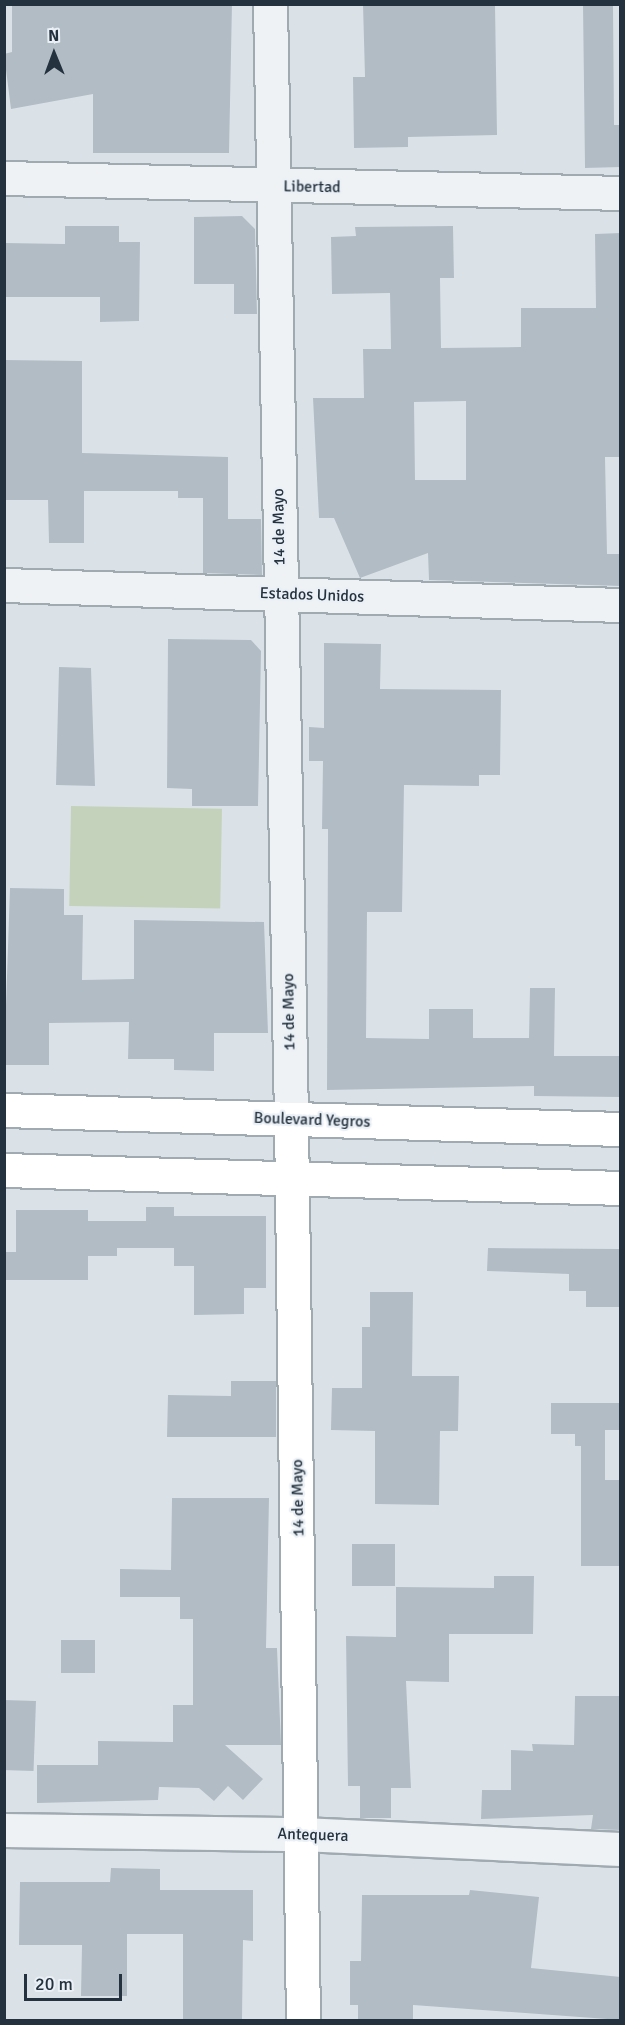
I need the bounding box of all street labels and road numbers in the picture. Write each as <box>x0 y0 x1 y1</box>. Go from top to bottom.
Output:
street label: Libertad <box>283 177 341 197</box>
street label: 14 de Mayo <box>269 488 289 566</box>
street label: Estados Unidos <box>259 584 365 606</box>
street label: 14 de Mayo <box>279 973 299 1051</box>
street label: Boulevard Yegros <box>253 1108 371 1132</box>
street label: 14 de Mayo <box>288 1459 308 1537</box>
street label: Antequera <box>277 1824 349 1846</box>

